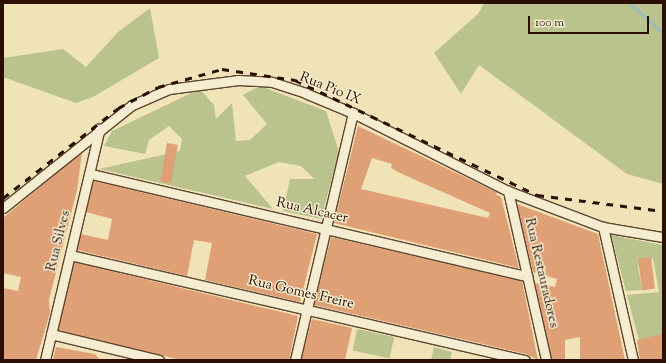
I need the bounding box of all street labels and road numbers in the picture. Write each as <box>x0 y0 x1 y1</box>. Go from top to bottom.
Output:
street label: Rua Pio IX <box>297 69 363 109</box>
street label: Rua Alcacer <box>275 195 349 227</box>
street label: Rua Silves <box>43 209 75 273</box>
street label: Rua Restauradores <box>520 216 562 330</box>
street label: Rua Gomes Freire <box>247 273 355 313</box>

